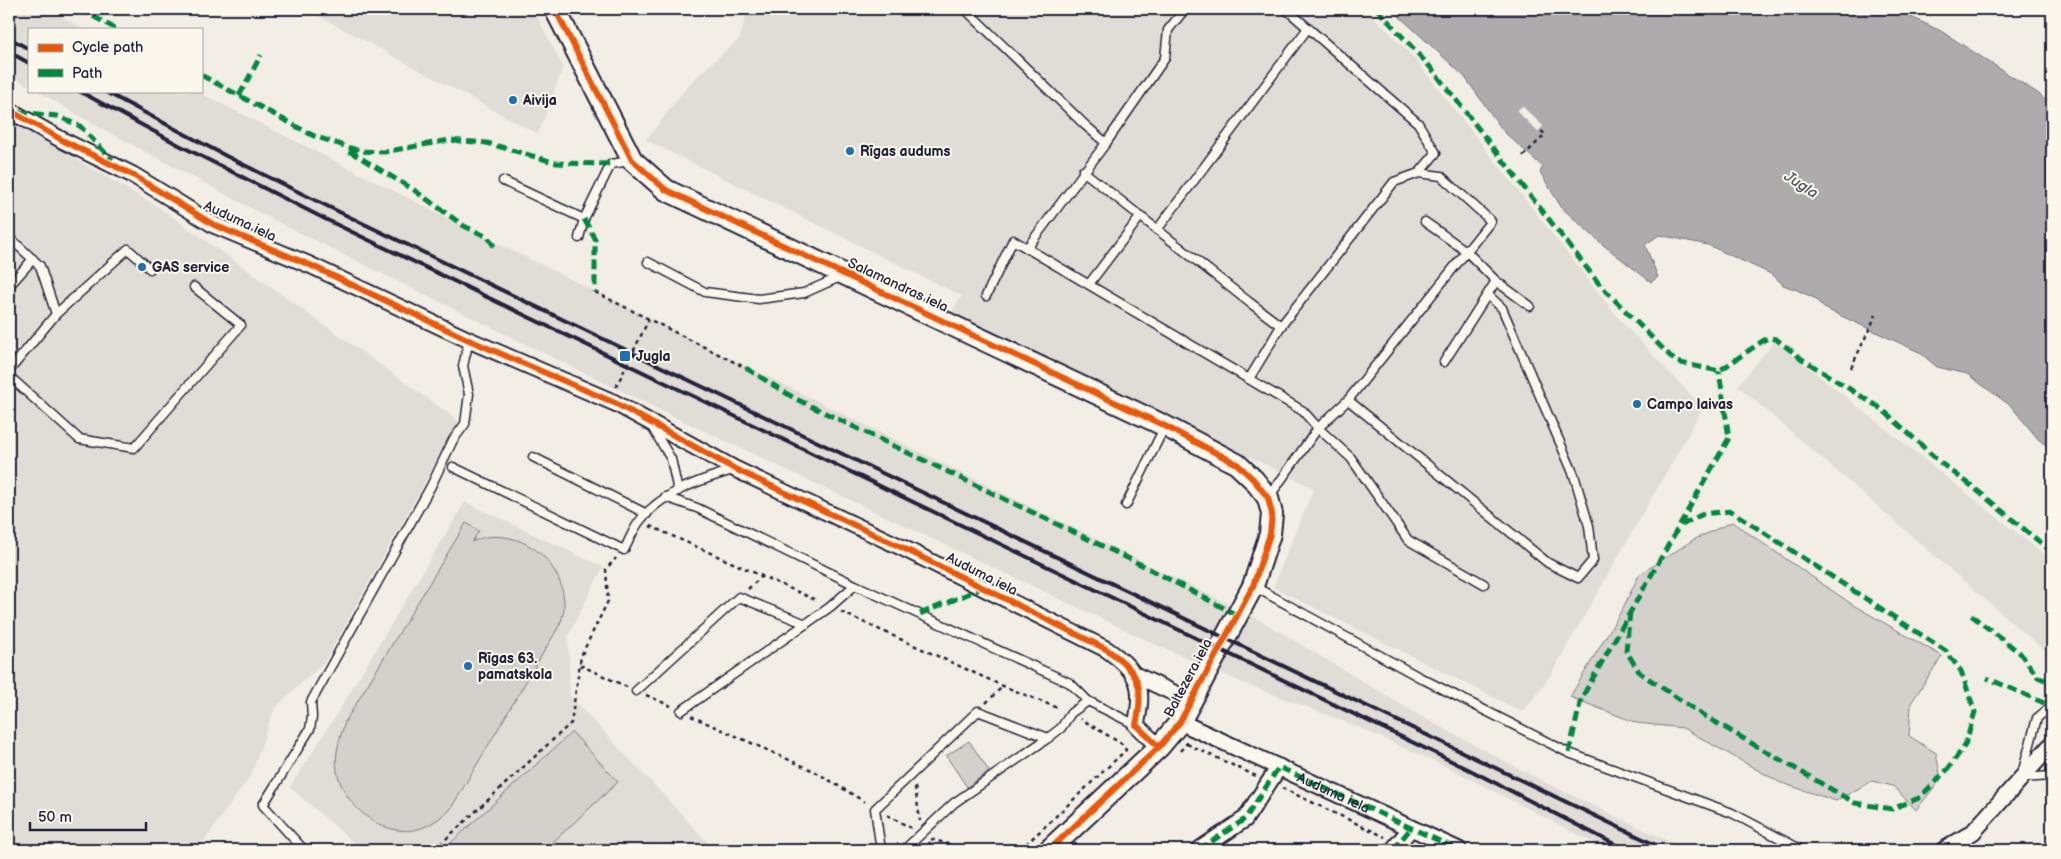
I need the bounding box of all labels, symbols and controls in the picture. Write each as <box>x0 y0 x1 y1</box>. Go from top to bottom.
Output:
legend <box>28 28 202 92</box>
text: Cycle path <box>72 38 143 57</box>
text: Path <box>72 64 102 83</box>
place label: Aivija <box>522 92 557 109</box>
marker: Aivija <box>507 94 519 106</box>
place label: Rīgas audums <box>860 143 950 160</box>
marker: Rīgas audums <box>844 145 856 157</box>
water label: Jugla <box>1780 167 1822 203</box>
street label: Auduma iela <box>201 197 279 245</box>
street label: Salamandras iela <box>845 254 951 316</box>
place label: GAS service <box>152 259 229 276</box>
marker: GAS service <box>136 261 148 273</box>
place label: Jugla <box>636 348 671 365</box>
marker: Jugla <box>618 349 632 363</box>
place label: Campo laivas <box>1647 396 1733 413</box>
marker: Campo laivas <box>1631 398 1643 410</box>
street label: Auduma iela <box>943 549 1021 599</box>
street label: Baltezera iela <box>1160 636 1216 720</box>
place label: Rīgas 63. pamatskola <box>478 650 552 683</box>
marker: Rīgas 63. pamatskola <box>462 660 474 672</box>
street label: Auduma iela <box>1295 768 1373 816</box>
scale bar <box>30 799 146 831</box>
text: 50 m <box>38 808 72 827</box>

